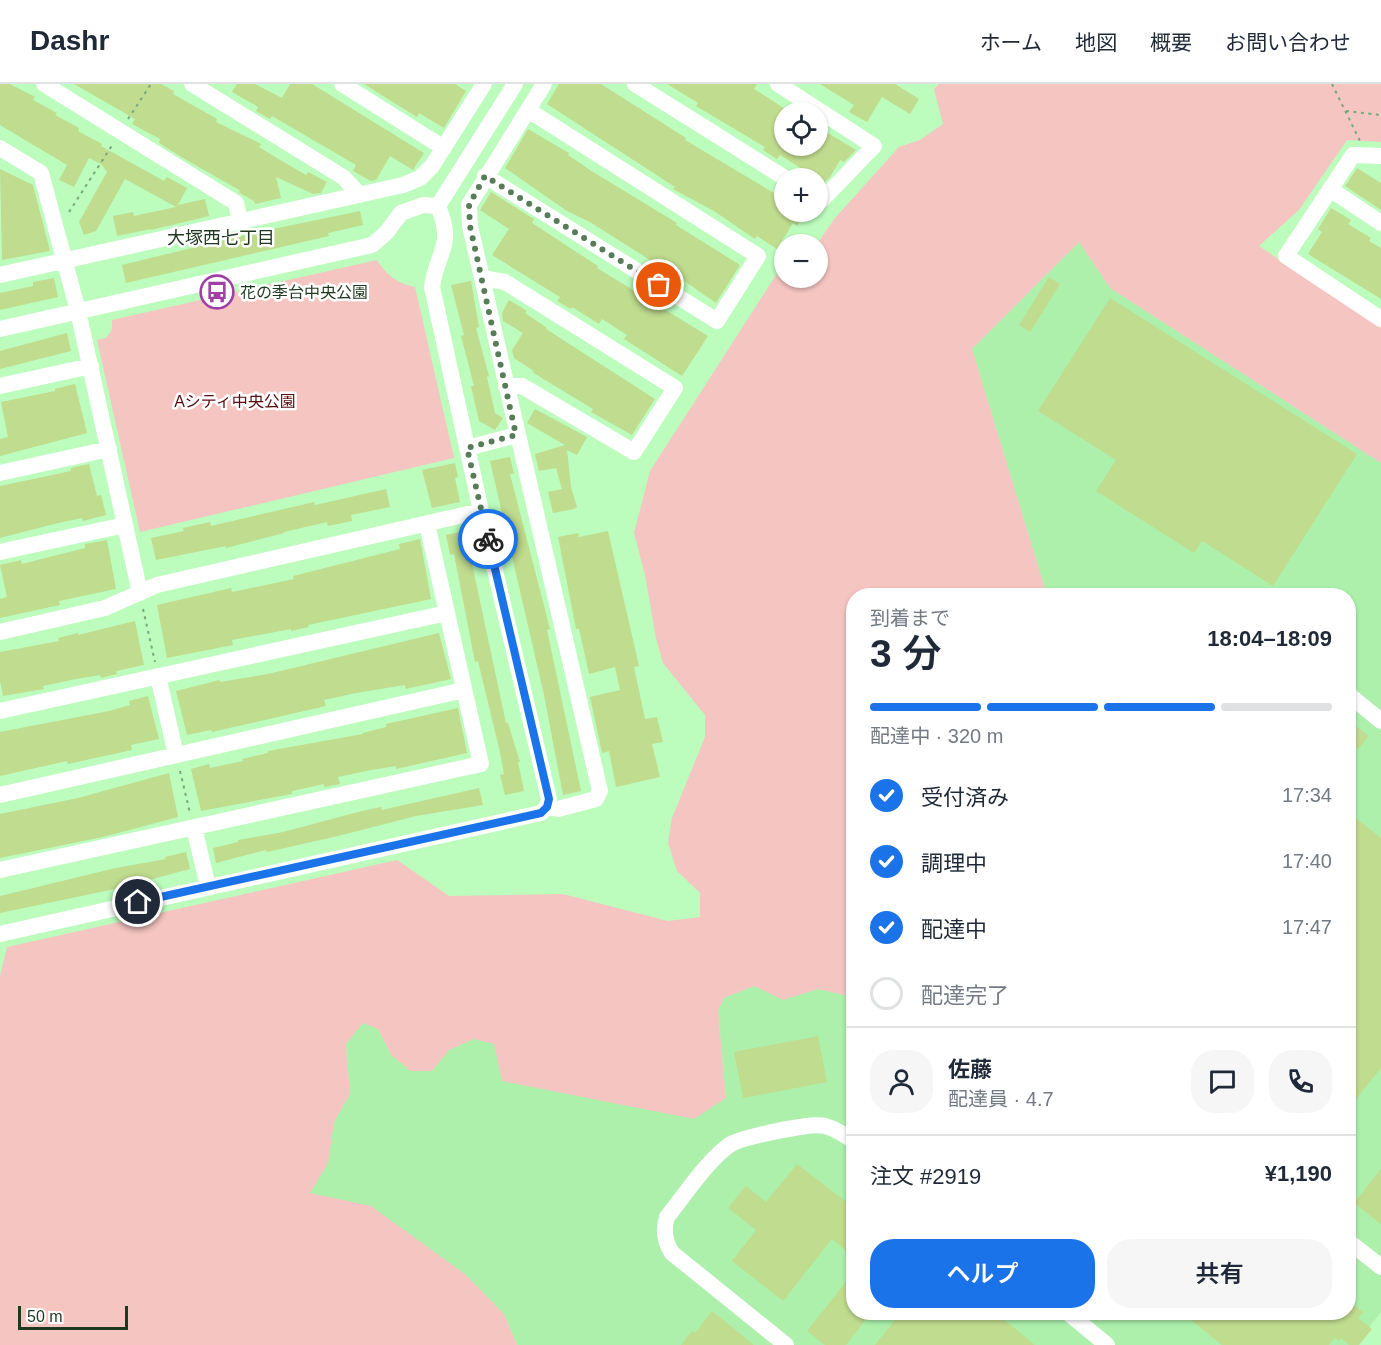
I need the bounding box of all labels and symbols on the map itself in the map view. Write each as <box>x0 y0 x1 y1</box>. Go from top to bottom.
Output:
district label: 大塚西七丁目 <box>167 228 275 248</box>
pin <box>633 259 684 310</box>
bus stop icon: 花の季台中央公園 <box>199 274 235 310</box>
place label: 花の季台中央公園 <box>240 284 368 301</box>
park label: Aシティ中央公園 <box>174 393 296 410</box>
courier <box>458 509 518 569</box>
pin <box>112 876 163 927</box>
scale bar <box>18 1303 128 1330</box>

